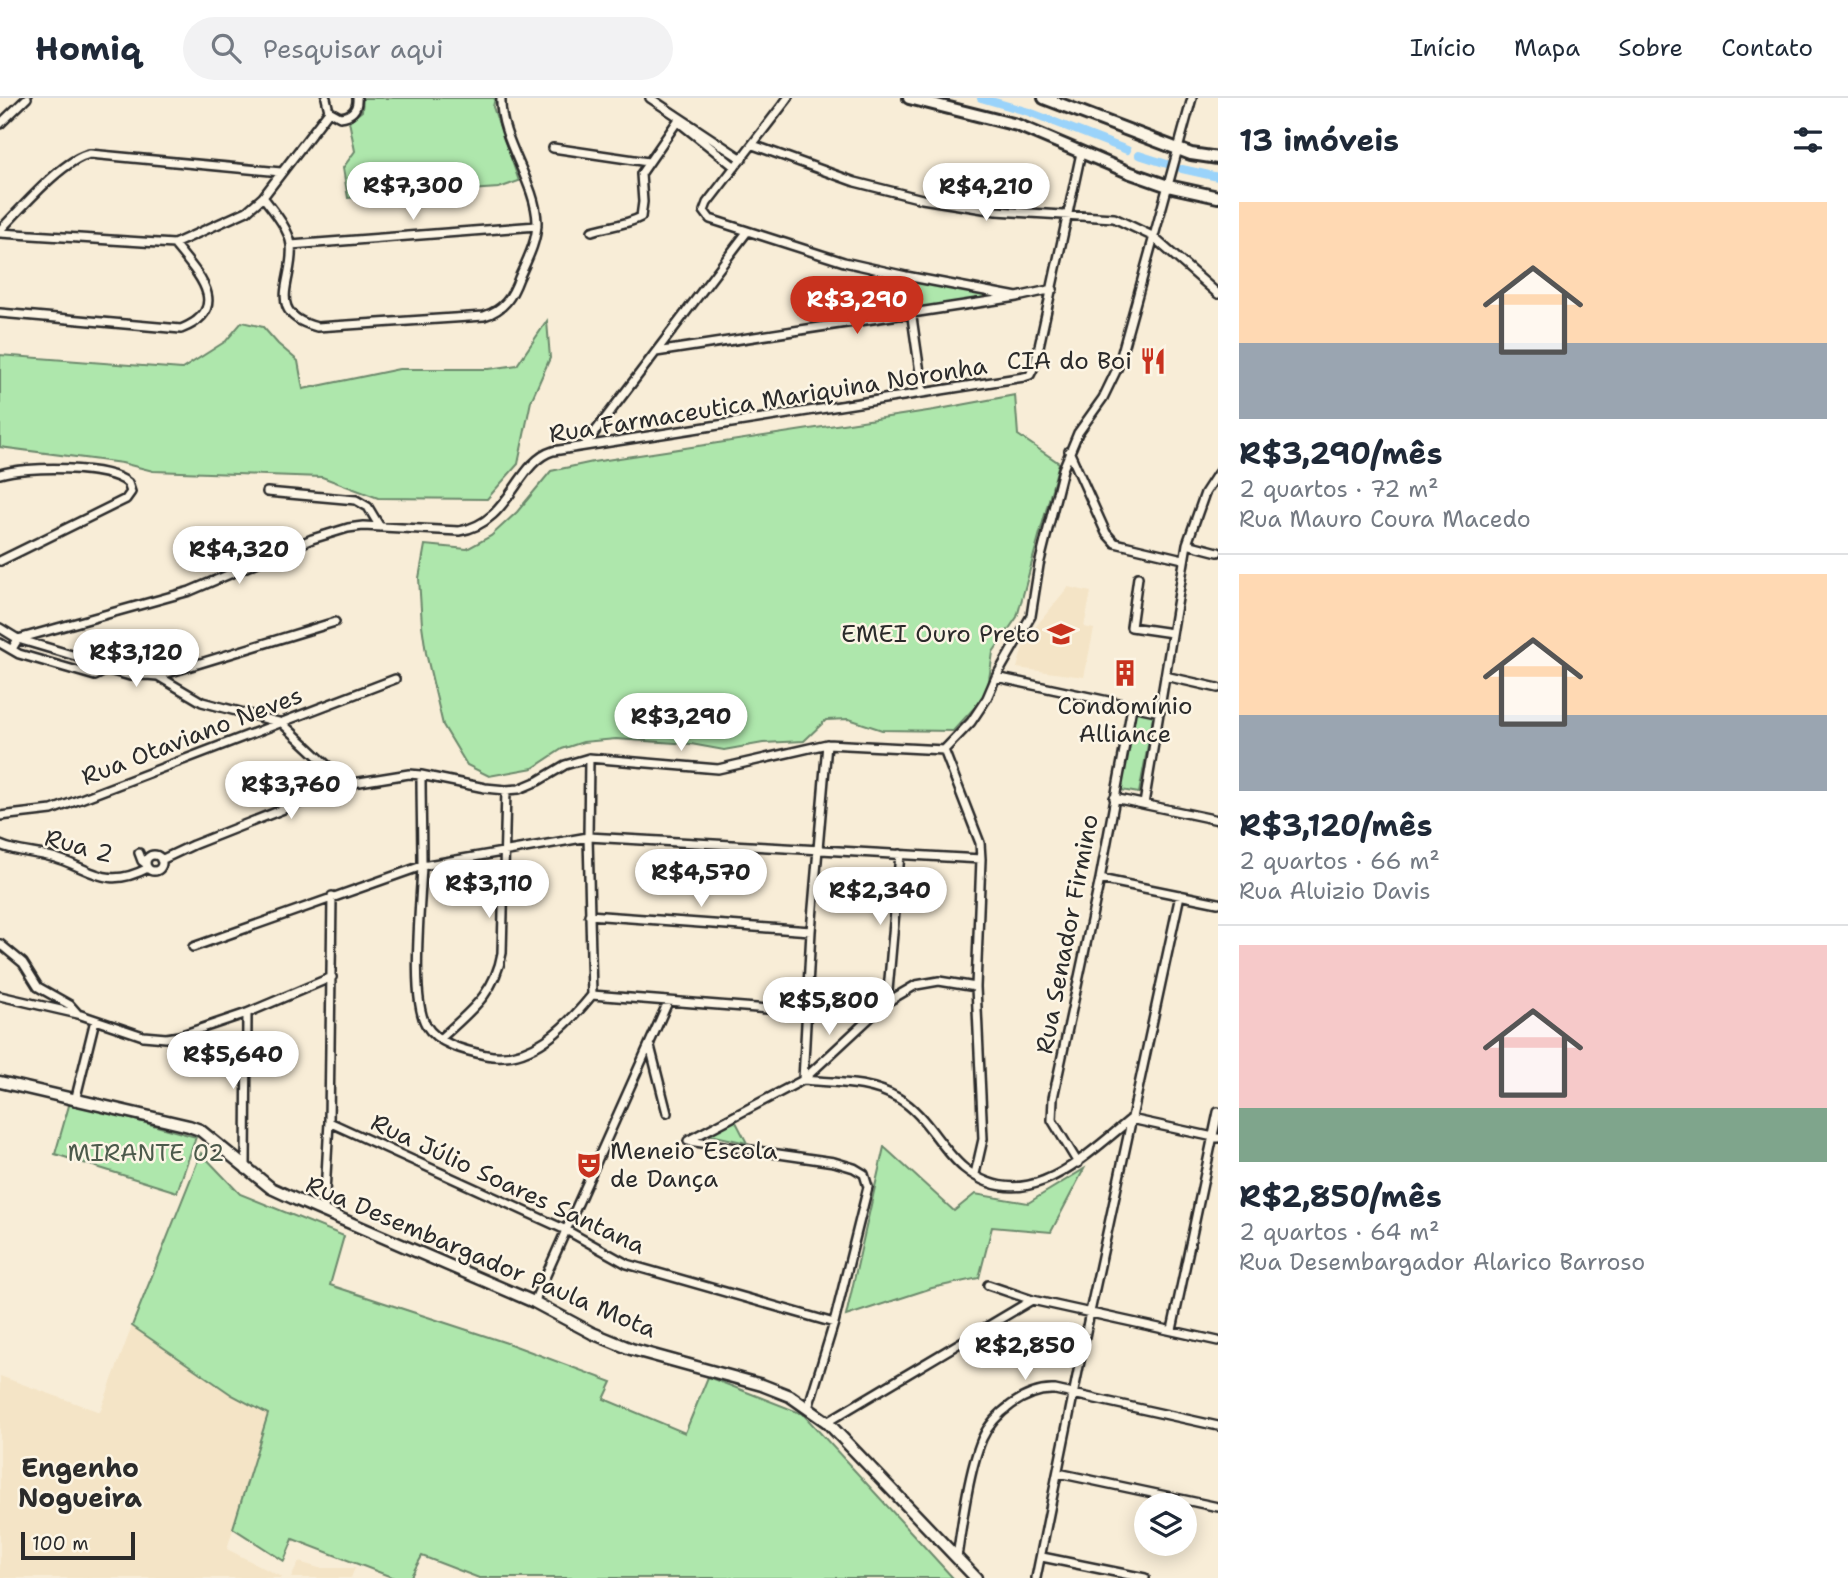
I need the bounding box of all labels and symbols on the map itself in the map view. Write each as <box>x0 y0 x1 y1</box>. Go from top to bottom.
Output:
pin: R$7,300 <box>348 162 478 222</box>
pin: R$4,210 <box>921 164 1051 223</box>
pin: R$3,290 <box>792 276 922 336</box>
place label: CIA do Boi <box>1007 345 1132 377</box>
restaurant icon: CIA do Boi <box>1138 346 1168 376</box>
street label: Rua Farmaceutica Mariquina Noronha <box>547 350 989 450</box>
pin: R$4,320 <box>174 526 304 586</box>
place label: EMEI Ouro Preto <box>841 618 1040 650</box>
school or university icon: EMEI Ouro Preto <box>1046 619 1076 649</box>
pin: R$3,120 <box>71 630 201 689</box>
building icon: Condomínio Alliance <box>1110 658 1140 688</box>
street label: Rua Otaviano Neves <box>77 679 307 793</box>
place label: Condomínio Alliance <box>1057 690 1193 750</box>
pin: R$3,290 <box>616 694 746 753</box>
pin: R$3,760 <box>226 762 356 821</box>
street label: Rua Senador Firmino <box>1028 812 1106 1056</box>
street label: Rua 2 <box>41 822 117 870</box>
pin: R$4,570 <box>636 850 766 909</box>
pin: R$3,110 <box>424 860 554 920</box>
pin: R$2,340 <box>815 868 945 927</box>
pin: R$5,800 <box>764 978 894 1037</box>
pin: R$5,640 <box>168 1032 298 1091</box>
street label: Rua Júlio Soares Santana <box>366 1106 650 1262</box>
place label: Meneio Escola de Dança <box>610 1135 777 1195</box>
park label: MIRANTE 02 <box>67 1137 225 1169</box>
theatre icon: Meneio Escola de Dança <box>574 1150 604 1180</box>
street label: Rua Desembargador Paula Mota <box>301 1168 661 1346</box>
pin: R$2,850 <box>960 1322 1090 1382</box>
district label: Engenho Nogueira <box>18 1450 142 1515</box>
scale bar <box>21 1529 135 1561</box>

